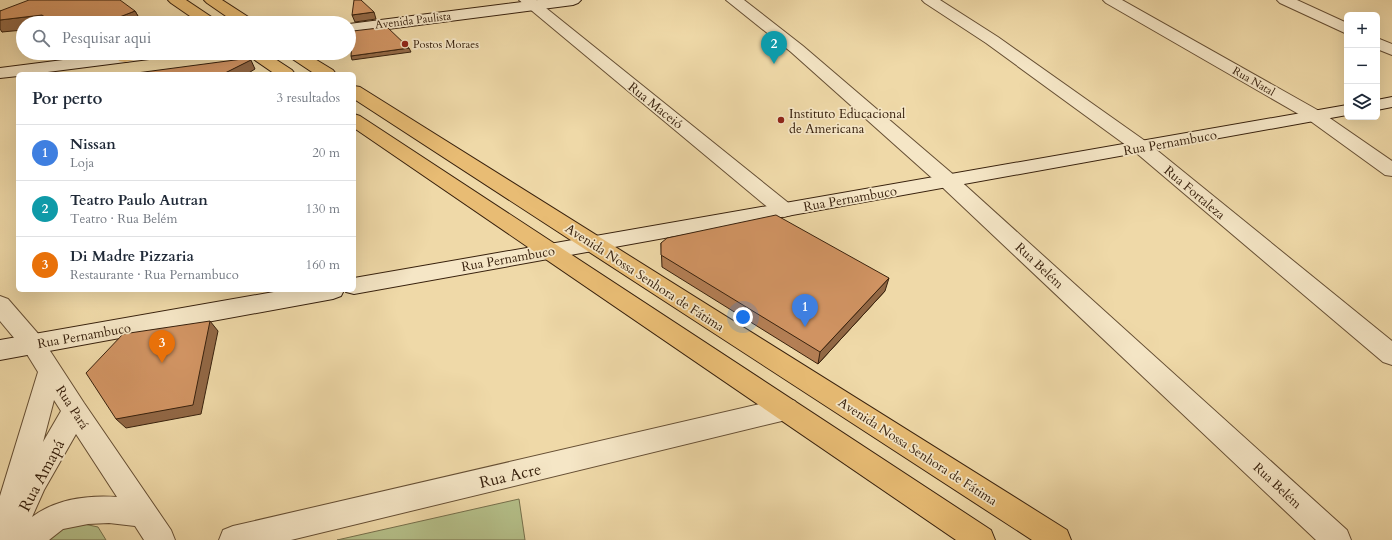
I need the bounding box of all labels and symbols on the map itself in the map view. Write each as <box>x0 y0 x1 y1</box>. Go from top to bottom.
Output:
street label: Avenida Paulista <box>374 8 452 33</box>
pin: 2 <box>761 31 787 64</box>
place label: Postos Moraes <box>413 37 479 52</box>
marker: Postos Moraes <box>400 39 410 49</box>
street label: Rua Natal <box>1230 63 1278 100</box>
street label: Rua Maceió <box>624 78 687 133</box>
place label: Instituto Educacional de Americana <box>789 105 906 138</box>
marker: Instituto Educacional de Americana <box>776 115 786 125</box>
street label: Rua Pernambuco <box>1122 126 1218 160</box>
street label: Rua Fortaleza <box>1160 162 1229 224</box>
street label: Rua Pernambuco <box>802 182 898 216</box>
street label: Avenida Nossa Senhora de Fátima <box>561 220 728 336</box>
street label: Rua Belém <box>1011 239 1067 293</box>
street label: Rua Pernambuco <box>460 242 556 276</box>
pin: 1 <box>792 294 818 327</box>
your location <box>733 307 753 327</box>
street label: Rua Pernambuco <box>36 319 132 353</box>
pin: 3 <box>149 330 175 363</box>
street label: Rua Pará <box>51 382 93 433</box>
street label: Avenida Nossa Senhora de Fátima <box>834 394 1001 510</box>
street label: Rua Amapá <box>14 436 70 515</box>
street label: Rua Acre <box>477 458 543 494</box>
street label: Rua Belém <box>1249 459 1305 513</box>

